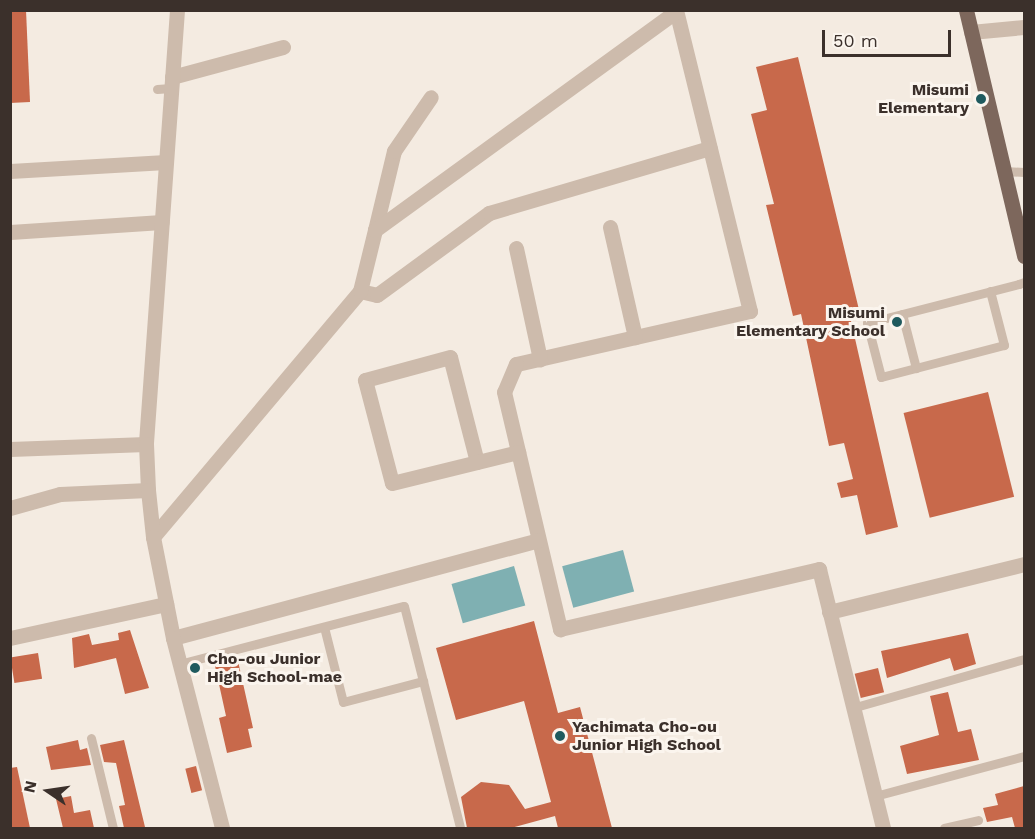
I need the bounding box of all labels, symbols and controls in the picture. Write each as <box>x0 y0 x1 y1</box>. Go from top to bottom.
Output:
scale bar <box>825 18 954 56</box>
text: 50 m <box>833 30 878 51</box>
place label: Misumi Elementary <box>878 80 969 118</box>
marker: Misumi Elementary <box>974 92 988 106</box>
place label: Misumi Elementary School <box>736 303 885 341</box>
marker: Misumi Elementary School <box>890 315 904 329</box>
place label: Cho-ou Junior High School-mae <box>207 649 342 687</box>
marker: Cho-ou Junior High School-mae <box>188 661 202 675</box>
place label: Yachimata Cho-ou Junior High School <box>572 717 721 755</box>
marker: Yachimata Cho-ou Junior High School <box>553 729 567 743</box>
north arrow <box>18 761 78 821</box>
text: N <box>19 779 41 795</box>

